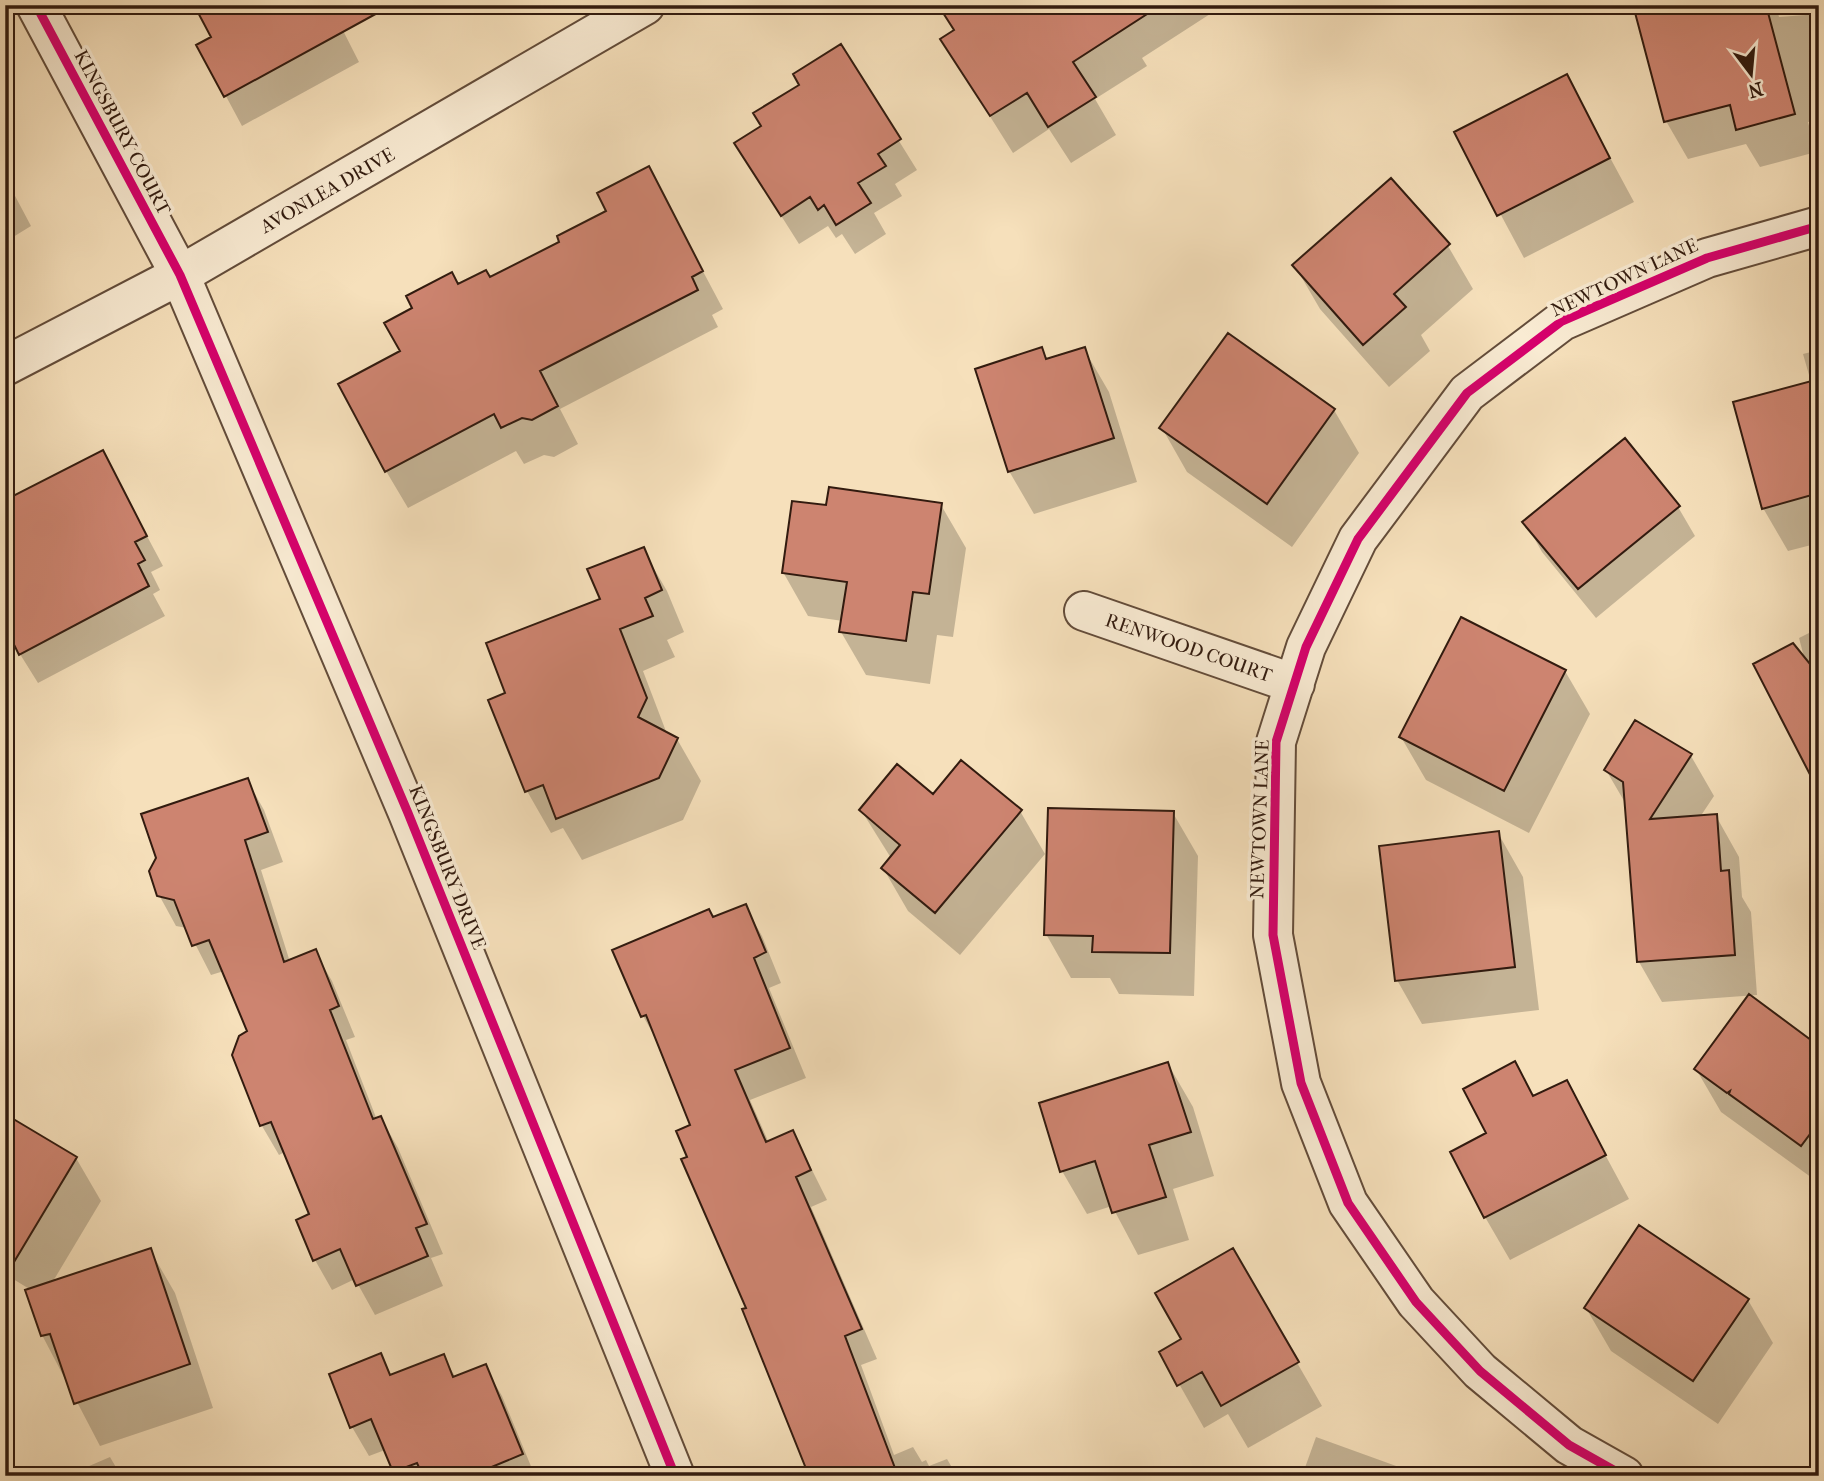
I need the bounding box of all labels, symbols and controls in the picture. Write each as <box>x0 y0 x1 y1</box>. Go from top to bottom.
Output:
north arrow <box>1716 38 1786 108</box>
street label: KINGSBURY COURT <box>69 46 175 219</box>
text: N <box>1745 77 1765 102</box>
street label: AVONLEA DRIVE <box>256 143 399 239</box>
street label: NEWTOWN LANE <box>1547 234 1702 322</box>
street label: RENWOOD COURT <box>1102 609 1275 687</box>
street label: NEWTOWN LANE <box>1246 739 1274 899</box>
street label: KINGSBURY DRIVE <box>404 782 490 953</box>

